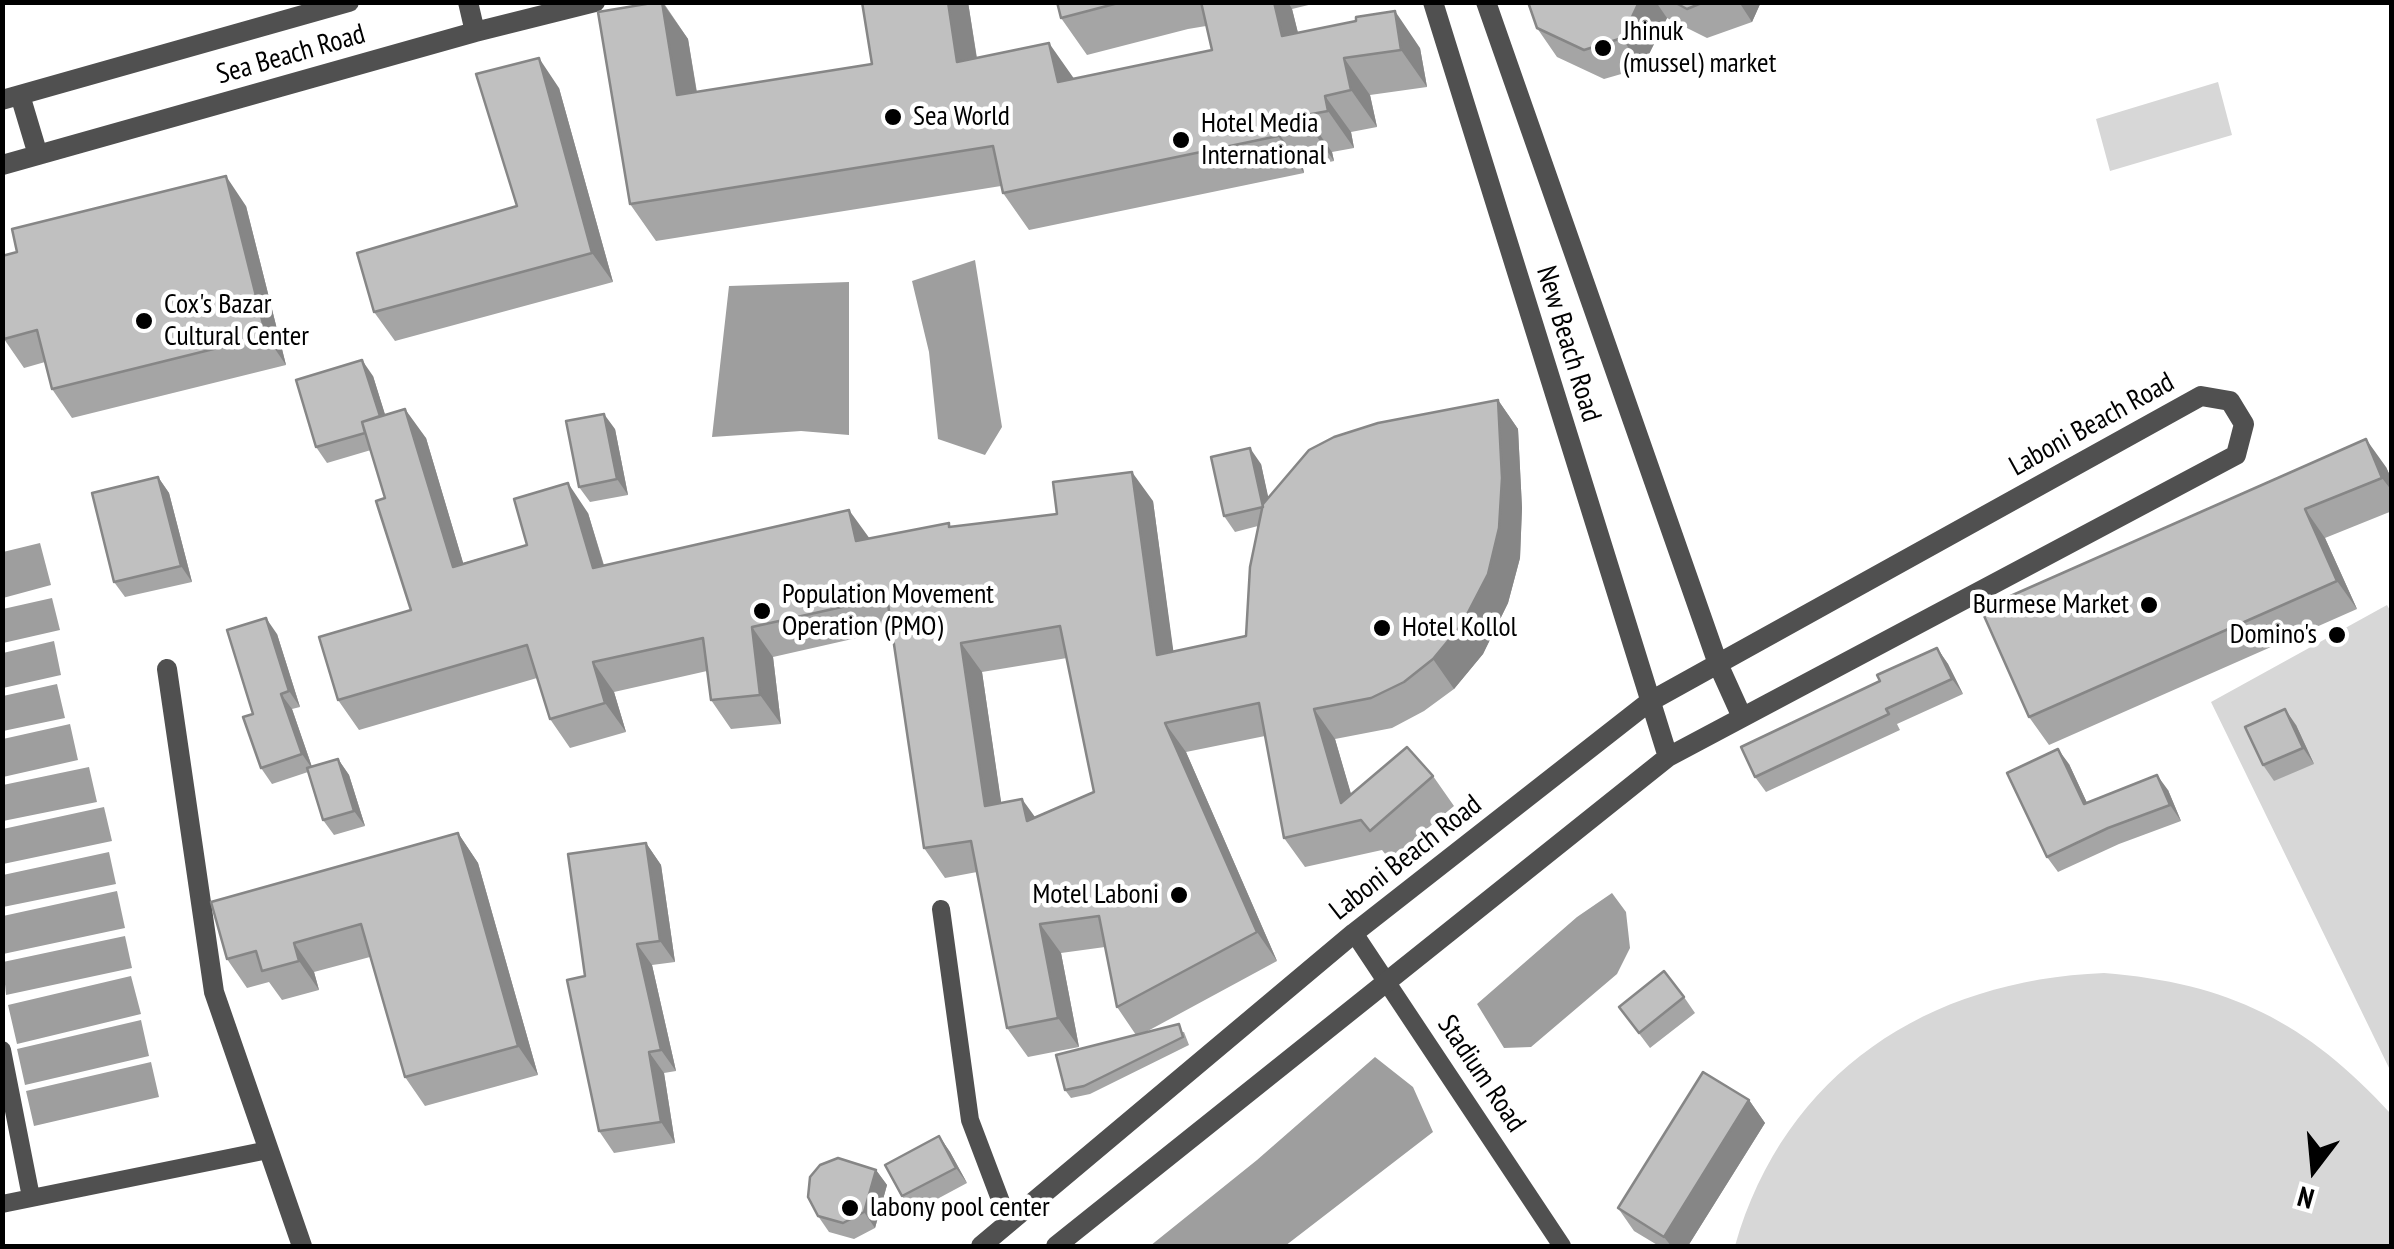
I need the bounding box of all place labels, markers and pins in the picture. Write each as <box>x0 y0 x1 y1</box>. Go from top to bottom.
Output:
place label: Jhinuk (mussel) market <box>1623 15 1776 81</box>
marker: Jhinuk (mussel) market <box>1592 37 1614 59</box>
place label: Sea World <box>913 100 1010 134</box>
marker: Sea World <box>882 106 904 128</box>
place label: Hotel Media International <box>1201 107 1326 173</box>
marker: Hotel Media International <box>1170 129 1192 151</box>
place label: Cox's Bazar Cultural Center <box>164 288 309 354</box>
marker: Cox's Bazar Cultural Center <box>133 310 155 332</box>
place label: Population Movement Operation (PMO) <box>782 578 994 644</box>
place label: Burmese Market <box>1973 588 2129 622</box>
marker: Burmese Market <box>2138 594 2160 616</box>
marker: Population Movement Operation (PMO) <box>751 600 773 622</box>
place label: Hotel Kollol <box>1402 611 1517 645</box>
marker: Hotel Kollol <box>1371 617 1393 639</box>
place label: Domino's <box>2230 618 2317 652</box>
marker: Domino's <box>2326 624 2348 646</box>
place label: Motel Laboni <box>1033 878 1159 912</box>
marker: Motel Laboni <box>1168 884 1190 906</box>
place label: labony pool center <box>870 1191 1050 1225</box>
marker: labony pool center <box>839 1197 861 1219</box>

